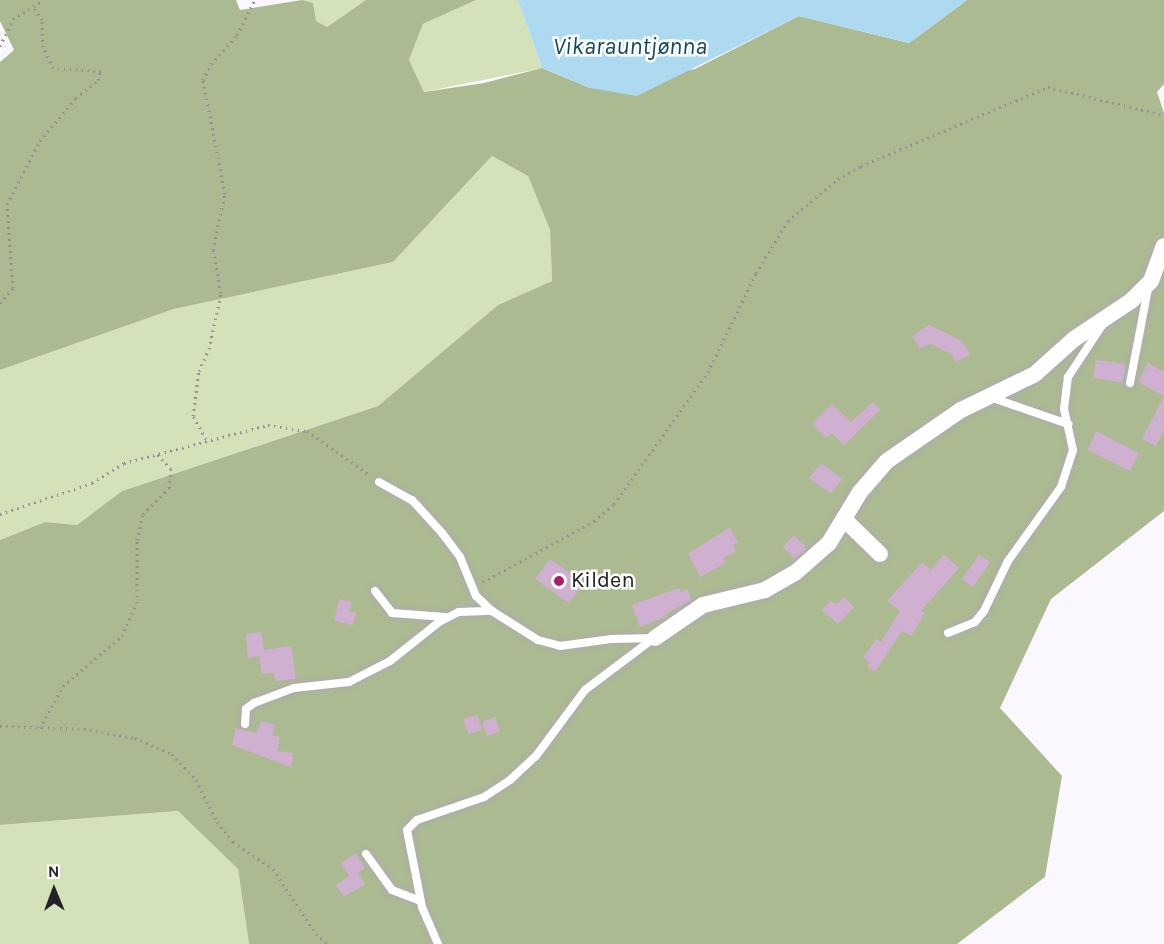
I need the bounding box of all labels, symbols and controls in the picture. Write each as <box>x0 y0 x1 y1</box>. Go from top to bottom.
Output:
water label: Vikarauntjønna <box>553 33 707 61</box>
place label: Kilden <box>571 568 635 594</box>
marker: Kilden <box>552 574 566 588</box>
north arrow <box>24 860 84 920</box>
text: N <box>48 862 60 881</box>

